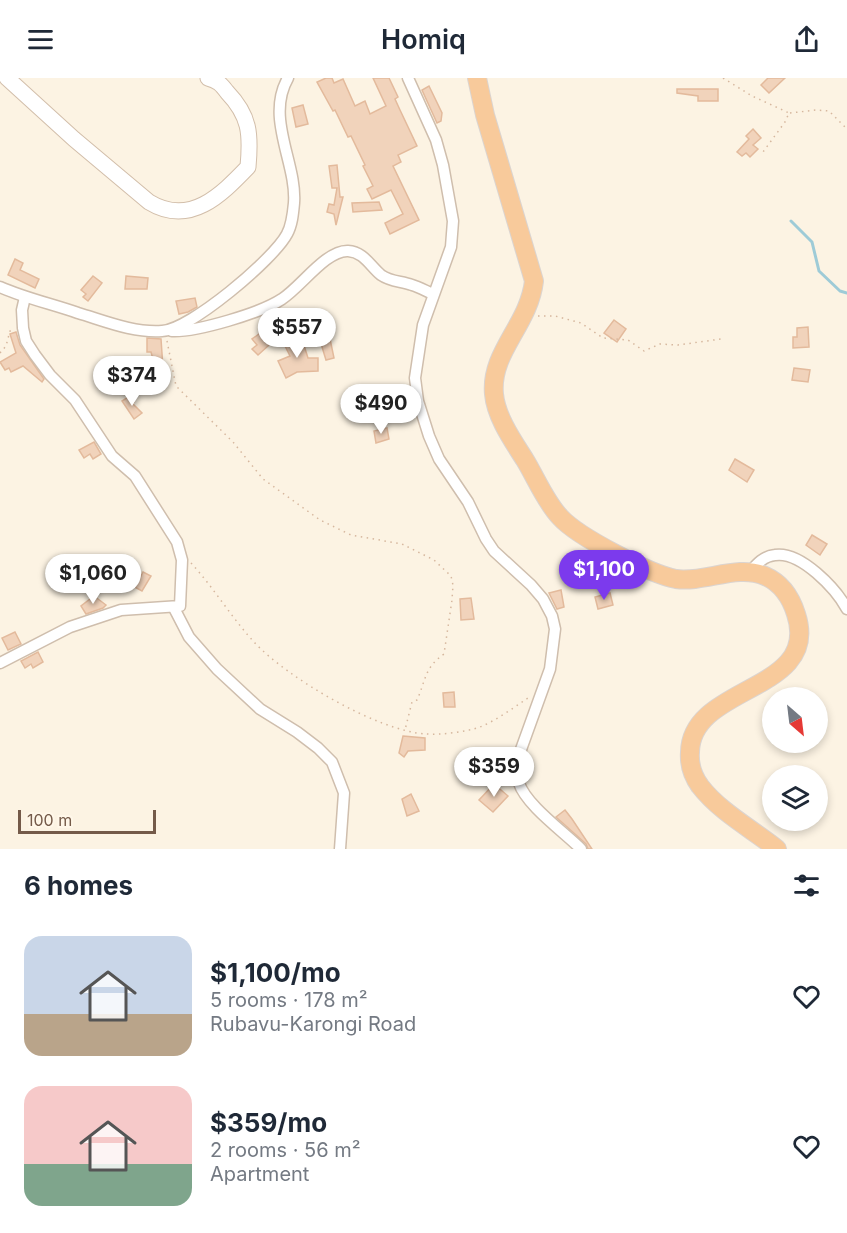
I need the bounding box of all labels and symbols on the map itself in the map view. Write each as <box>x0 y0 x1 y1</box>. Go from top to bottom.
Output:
pin: $557 <box>261 308 333 359</box>
pin: $374 <box>96 356 168 407</box>
pin: $490 <box>345 384 417 435</box>
pin: $1,100 <box>555 550 653 601</box>
pin: $1,060 <box>44 554 142 605</box>
north arrow <box>762 687 828 753</box>
pin: $359 <box>458 747 530 798</box>
scale bar <box>18 807 156 834</box>

